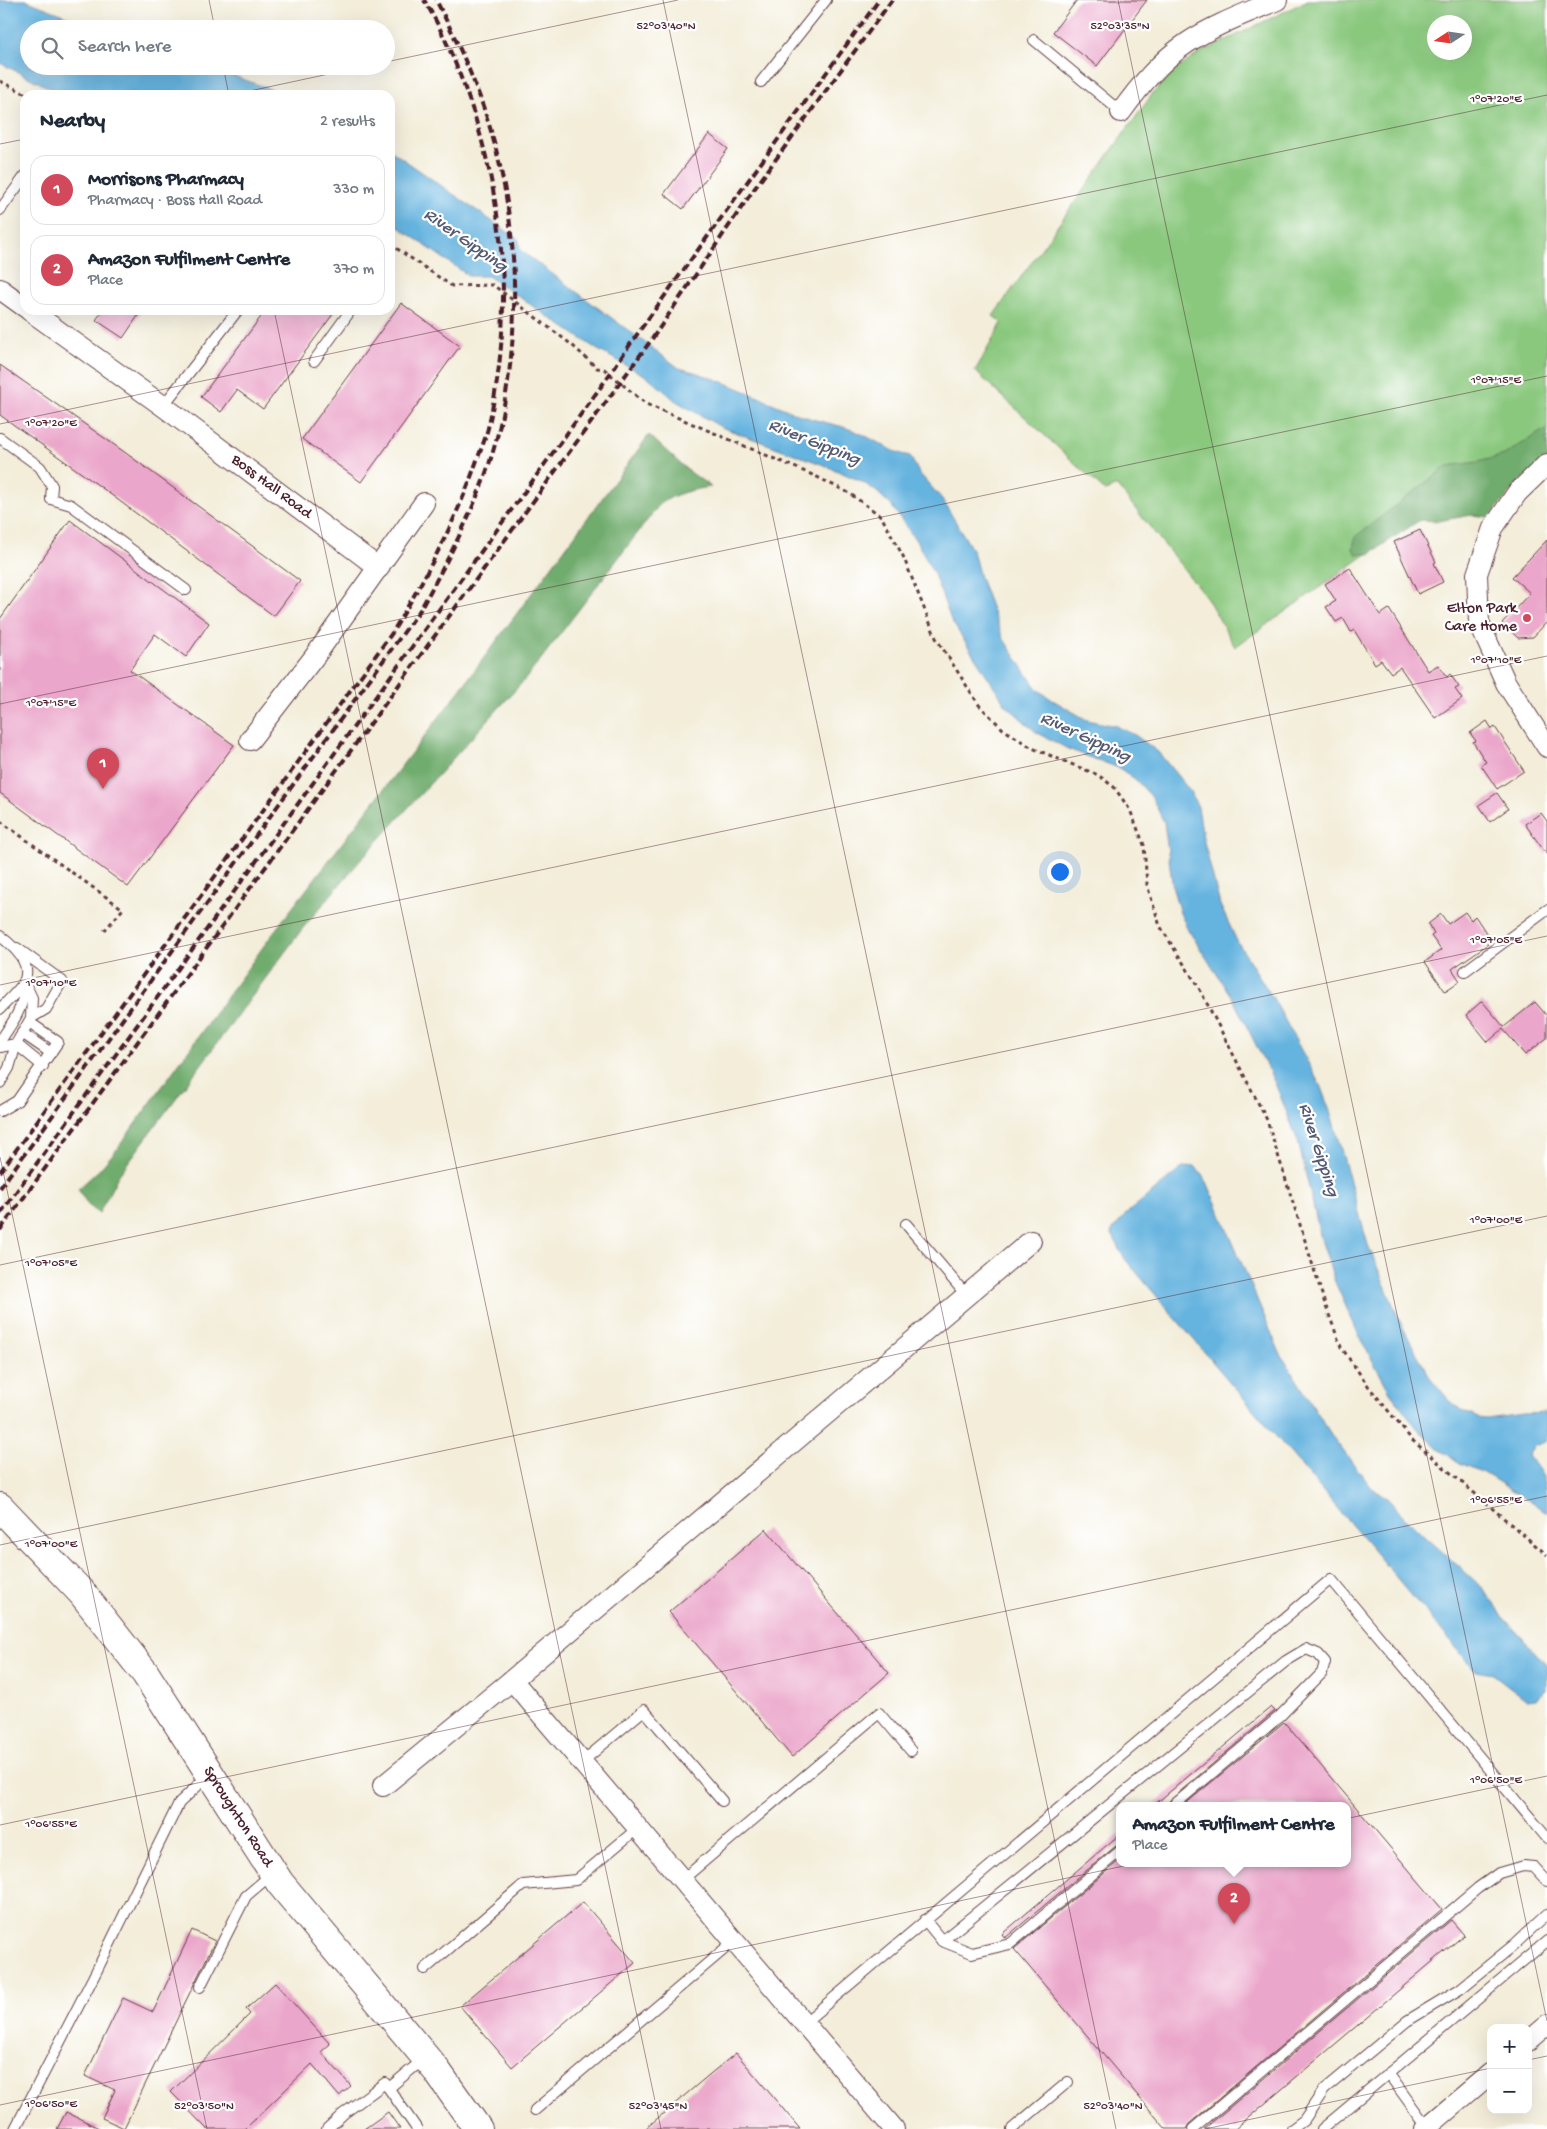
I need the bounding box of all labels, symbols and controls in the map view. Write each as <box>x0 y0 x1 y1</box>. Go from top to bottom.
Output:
north arrow <box>1427 15 1472 60</box>
search box <box>20 20 395 75</box>
text: 52°03'40"N <box>637 20 696 34</box>
text: 52°03'35"N <box>1090 20 1150 34</box>
icon: search <box>38 34 66 62</box>
text: Search here <box>78 36 172 59</box>
text: 1°07'20"E <box>1469 93 1522 107</box>
text: Nearby <box>40 110 105 135</box>
text: 2 results <box>320 113 375 132</box>
text: Morrisons Pharmacy <box>88 169 244 192</box>
text: 1 <box>54 181 60 200</box>
text: 330 m <box>333 181 374 200</box>
text: Pharmacy · Boss Hall Road <box>88 192 262 211</box>
water label: River Gipping <box>419 205 512 278</box>
text: Amazon Fulfilment Centre <box>88 249 290 272</box>
text: 2 <box>53 261 61 280</box>
text: 370 m <box>333 261 374 280</box>
text: Place <box>88 272 123 291</box>
text: 1°07'15"E <box>1470 374 1522 388</box>
water label: River Gipping <box>765 415 864 472</box>
text: 1°07'20"E <box>24 417 77 431</box>
street label: Boss Hall Road <box>226 450 317 524</box>
place label: Elton Park Care Home <box>1445 600 1519 637</box>
marker: Elton Park Care Home <box>1521 612 1533 624</box>
text: 1°07'10"E <box>1470 654 1522 668</box>
text: 1°07'15"E <box>25 697 77 711</box>
water label: River Gipping <box>1037 708 1135 769</box>
pin: 1 <box>87 748 119 789</box>
your location <box>1047 859 1073 885</box>
text: 1°07'05"E <box>1469 934 1522 948</box>
text: 1°07'10"E <box>25 977 77 991</box>
water label: River Gipping <box>1293 1101 1343 1201</box>
text: 1°07'00"E <box>1469 1214 1523 1228</box>
text: 1°07'05"E <box>24 1257 77 1271</box>
text: 1°06'55"E <box>1469 1494 1522 1508</box>
text: 1°07'00"E <box>24 1538 78 1552</box>
street label: Sproughton Road <box>198 1763 278 1872</box>
text: 1°06'50"E <box>1469 1774 1522 1788</box>
popup <box>1116 1802 1351 1867</box>
text: Amazon Fulfilment Centre <box>1133 1814 1334 1837</box>
text: 1°06'55"E <box>24 1818 77 1832</box>
text: Place <box>1133 1837 1167 1856</box>
pin: 2 <box>1218 1883 1250 1924</box>
map controls <box>1487 2024 1532 2114</box>
button: + <box>1487 2024 1532 2069</box>
button: − <box>1487 2069 1532 2114</box>
text: 1°06'50"E <box>24 2098 77 2112</box>
text: 52°03'50"N <box>174 2100 234 2114</box>
text: 52°03'45"N <box>629 2100 687 2114</box>
text: 52°03'40"N <box>1084 2100 1143 2114</box>

